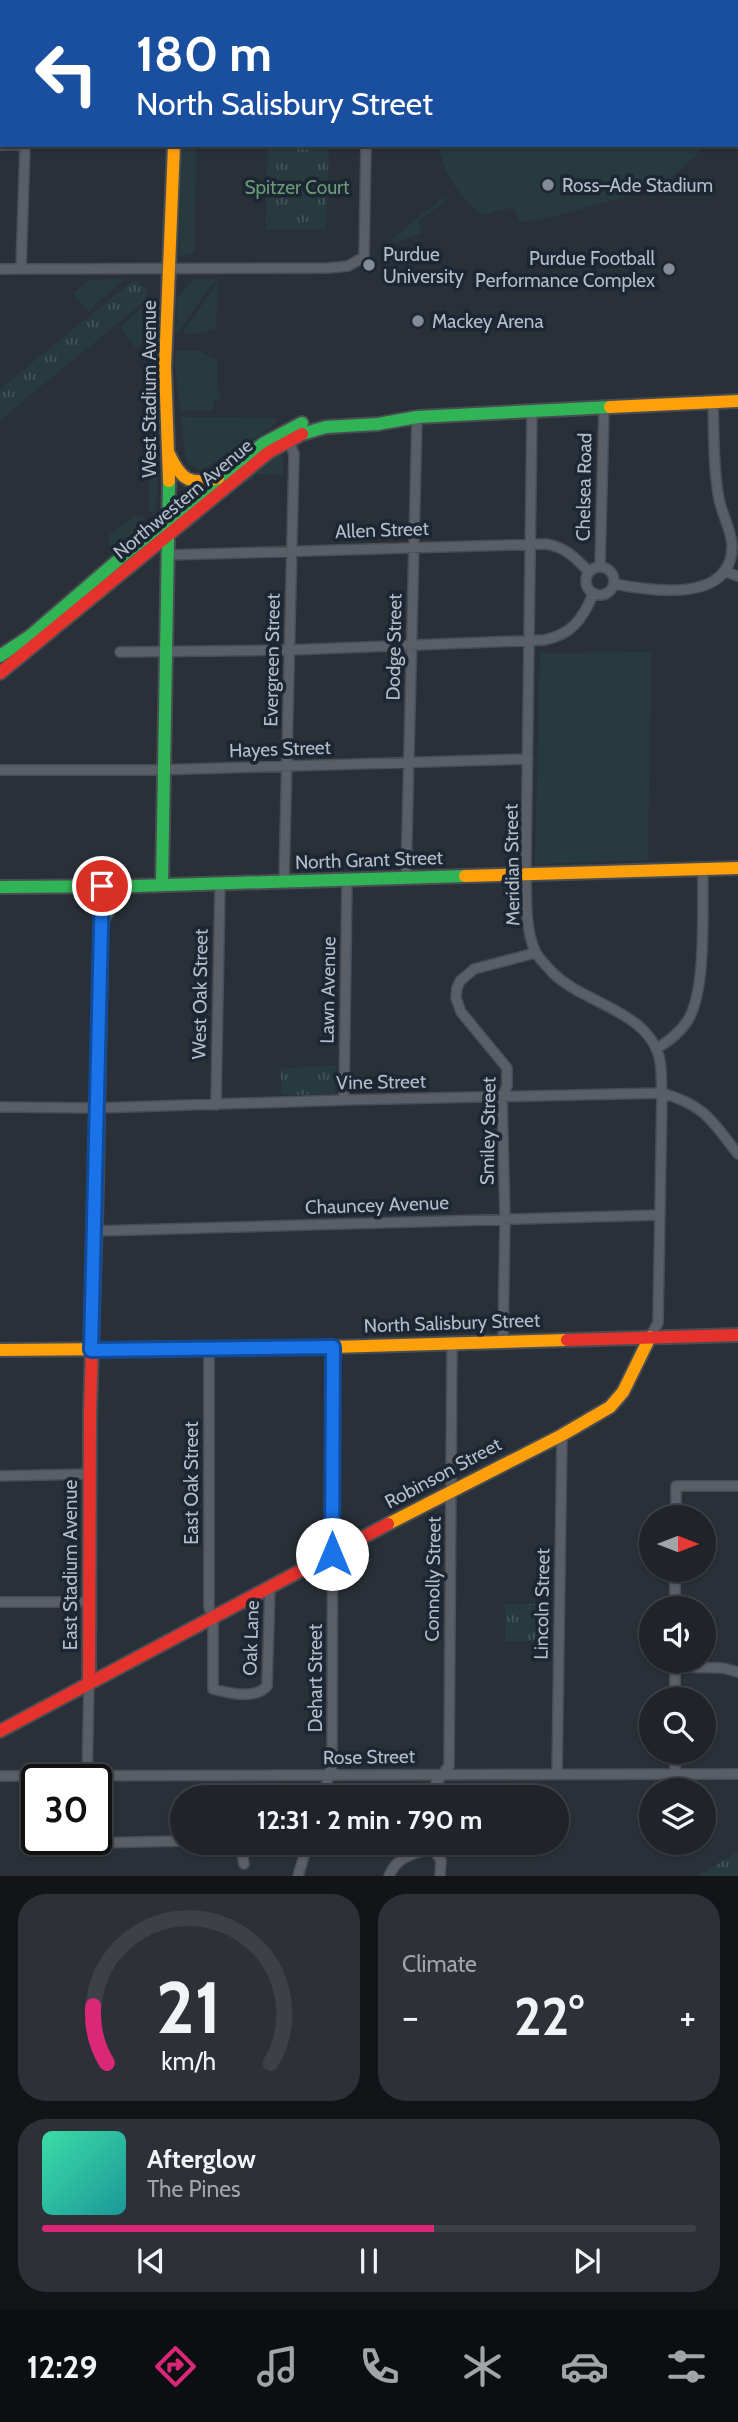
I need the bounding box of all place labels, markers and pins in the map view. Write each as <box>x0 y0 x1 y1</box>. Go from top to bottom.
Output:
place label: Ross–Ade Stadium <box>562 174 713 197</box>
marker: Ross–Ade Stadium <box>540 177 556 193</box>
place label: Purdue University <box>383 243 464 288</box>
place label: Purdue Football Performance Complex <box>475 247 656 292</box>
marker: Purdue University <box>361 257 377 273</box>
marker: Purdue Football Performance Complex <box>661 261 677 277</box>
place label: Mackey Arena <box>432 310 544 333</box>
marker: Mackey Arena <box>410 313 426 329</box>
pin <box>72 856 132 916</box>

